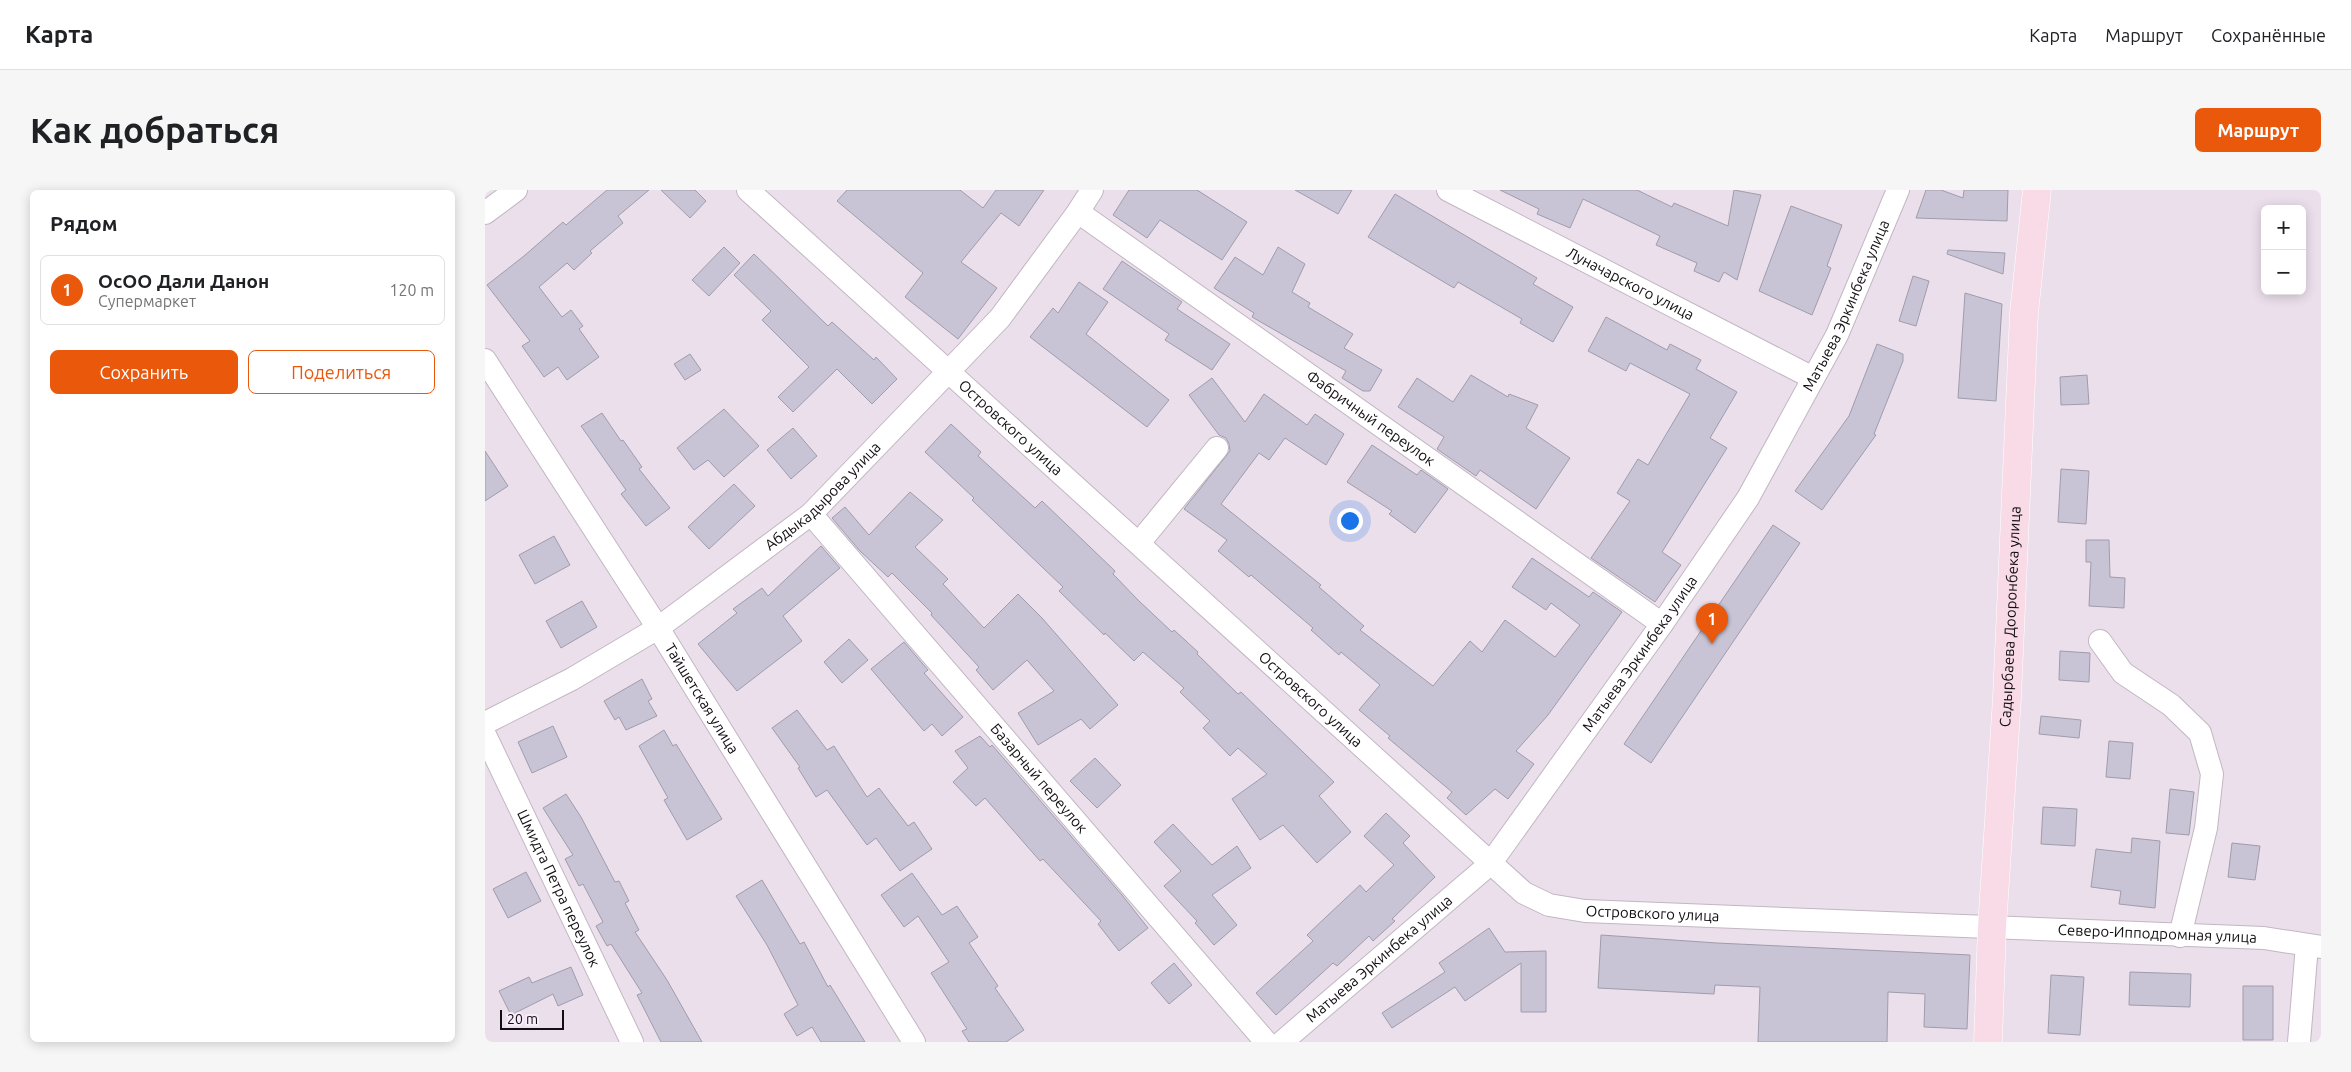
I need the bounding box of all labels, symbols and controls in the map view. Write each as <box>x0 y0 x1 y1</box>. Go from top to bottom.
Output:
text: Карта <box>25 21 93 48</box>
text: Карта <box>2029 25 2077 45</box>
text: Маршрут <box>2105 25 2183 45</box>
text: Сохранённые <box>2211 25 2326 45</box>
button: Маршрут <box>2195 108 2321 152</box>
text: Как добраться <box>30 110 279 150</box>
map controls <box>2261 205 2306 295</box>
button: + <box>2261 205 2306 250</box>
text: Рядом <box>50 211 118 235</box>
street label: Матыева Эркинбека улица <box>1799 217 1892 394</box>
street label: Луначарского улица <box>1564 244 1697 323</box>
button: − <box>2261 250 2306 295</box>
text: ОсОО Дали Данон <box>98 270 269 292</box>
text: 1 <box>62 281 72 299</box>
text: 120 m <box>389 281 434 299</box>
text: Супермаркет <box>98 292 196 310</box>
button: Сохранить <box>50 350 238 394</box>
button: Поделиться <box>248 350 435 394</box>
street label: Фабричный переулок <box>1303 367 1439 469</box>
street label: Островского улица <box>955 376 1066 479</box>
street label: Абдыкадырова улица <box>761 438 884 553</box>
street label: Садырбаева Дооронбека улица <box>1996 506 2023 728</box>
your location <box>1337 508 1363 534</box>
street label: Матыева Эркинбека улица <box>1579 572 1700 735</box>
pin: 1 <box>1696 603 1728 644</box>
street label: Тайшетская улица <box>662 640 743 757</box>
street label: Островского улица <box>1256 648 1366 750</box>
street label: Базарный переулок <box>987 720 1091 837</box>
street label: Шмидта Петра переулок <box>514 807 604 970</box>
street label: Матыева Эркинбека улица <box>1302 891 1455 1026</box>
street label: Островского улица <box>1585 902 1720 924</box>
street label: Северо-Ипподромная улица <box>2057 921 2257 946</box>
scale bar <box>500 1007 564 1030</box>
text: 20 m <box>507 1011 538 1027</box>

